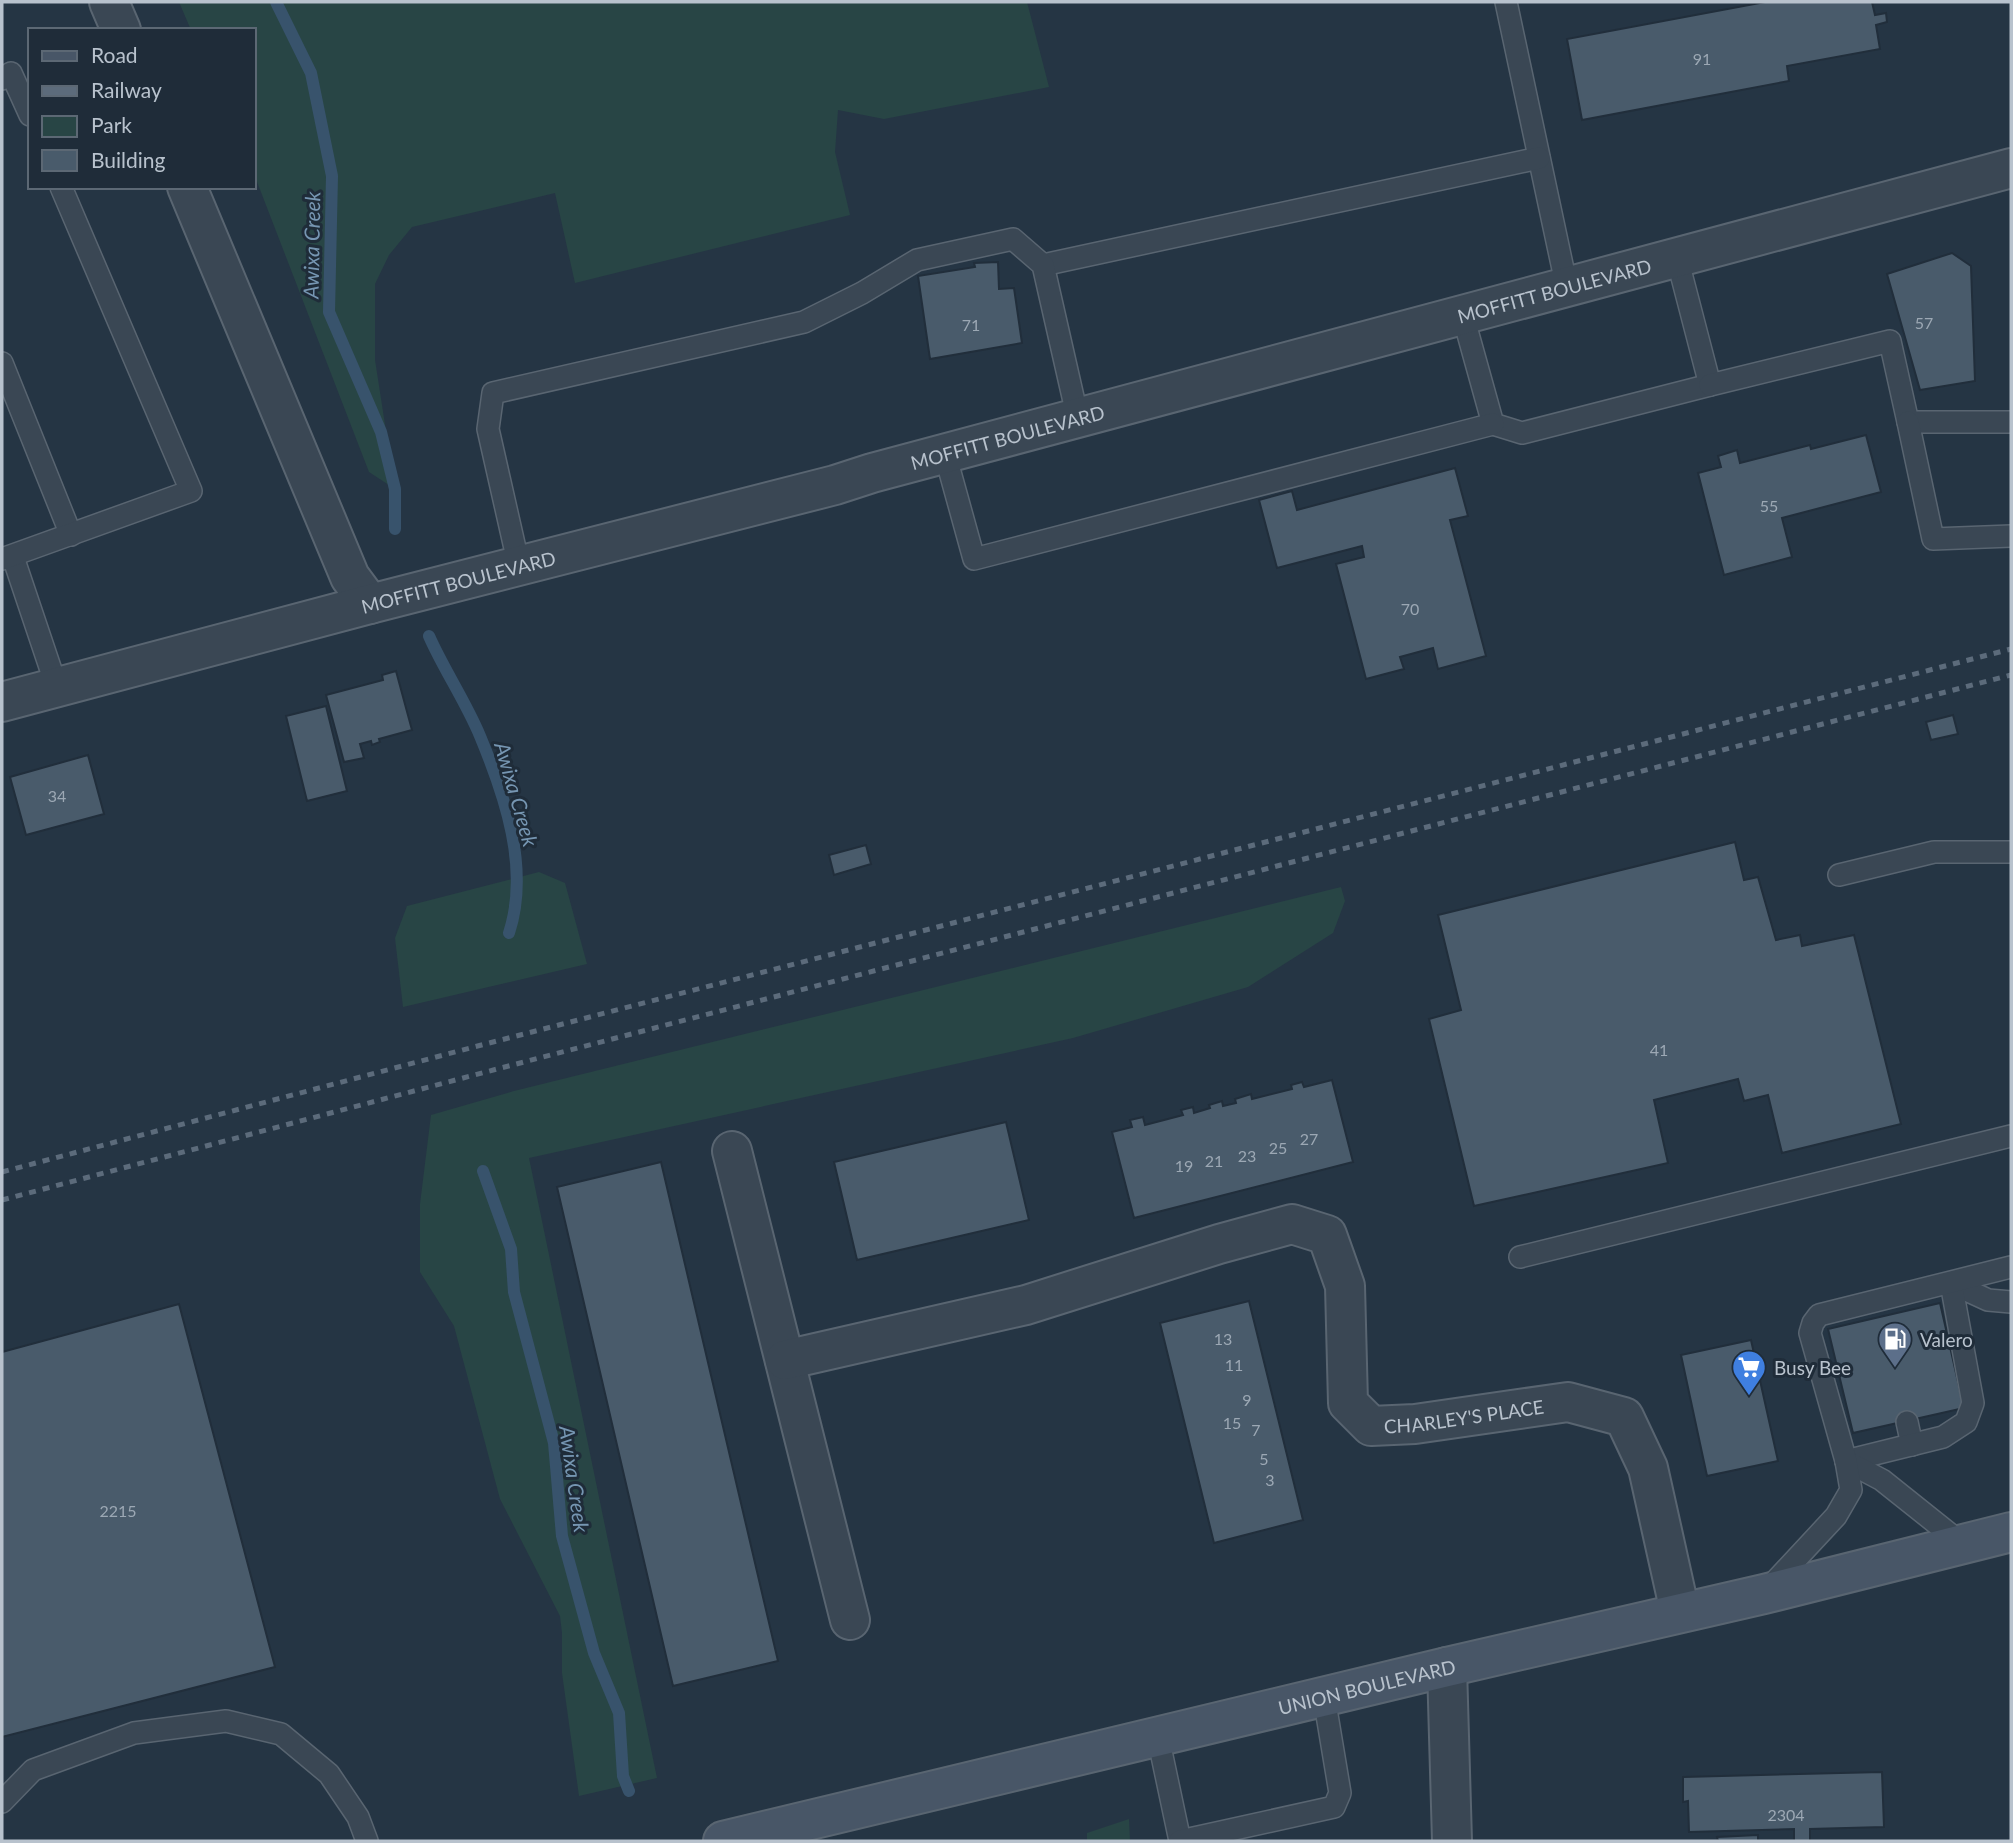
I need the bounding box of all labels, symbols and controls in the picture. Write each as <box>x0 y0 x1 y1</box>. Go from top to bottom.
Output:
legend <box>28 28 256 189</box>
text: Road <box>91 42 138 67</box>
house number: 91 <box>1693 49 1711 68</box>
text: Railway <box>91 77 162 102</box>
text: Park <box>91 112 132 137</box>
text: Building <box>91 147 166 172</box>
water label: Awixa Creek <box>298 190 324 300</box>
street label: MOFFITT BOULEVARD <box>1455 253 1654 327</box>
house number: 57 <box>1915 313 1933 332</box>
house number: 71 <box>962 315 980 334</box>
street label: MOFFITT BOULEVARD <box>908 400 1107 474</box>
house number: 55 <box>1760 496 1778 515</box>
street label: MOFFITT BOULEVARD <box>359 545 558 617</box>
house number: 70 <box>1401 599 1419 618</box>
water label: Awixa Creek <box>490 738 544 850</box>
house number: 34 <box>48 786 66 805</box>
house number: 41 <box>1650 1040 1668 1059</box>
house number: 27 <box>1300 1129 1318 1148</box>
house number: 25 <box>1269 1138 1287 1157</box>
house number: 23 <box>1238 1146 1256 1165</box>
house number: 21 <box>1205 1151 1223 1170</box>
house number: 19 <box>1175 1156 1193 1175</box>
fuel station icon: Valero <box>1876 1320 1914 1369</box>
place label: Valero <box>1920 1328 1973 1351</box>
house number: 13 <box>1214 1329 1232 1348</box>
supermarket icon: Busy Bee <box>1730 1348 1768 1397</box>
house number: 11 <box>1225 1355 1243 1374</box>
place label: Busy Bee <box>1774 1356 1851 1379</box>
house number: 9 <box>1242 1390 1252 1409</box>
street label: CHARLEY'S PLACE <box>1383 1394 1545 1437</box>
house number: 15 <box>1223 1413 1241 1432</box>
house number: 7 <box>1251 1420 1261 1439</box>
water label: Awixa Creek <box>555 1423 595 1535</box>
house number: 5 <box>1259 1449 1269 1468</box>
house number: 3 <box>1265 1470 1275 1489</box>
house number: 2215 <box>99 1501 137 1520</box>
street label: UNION BOULEVARD <box>1276 1654 1458 1719</box>
house number: 2304 <box>1767 1805 1805 1824</box>

